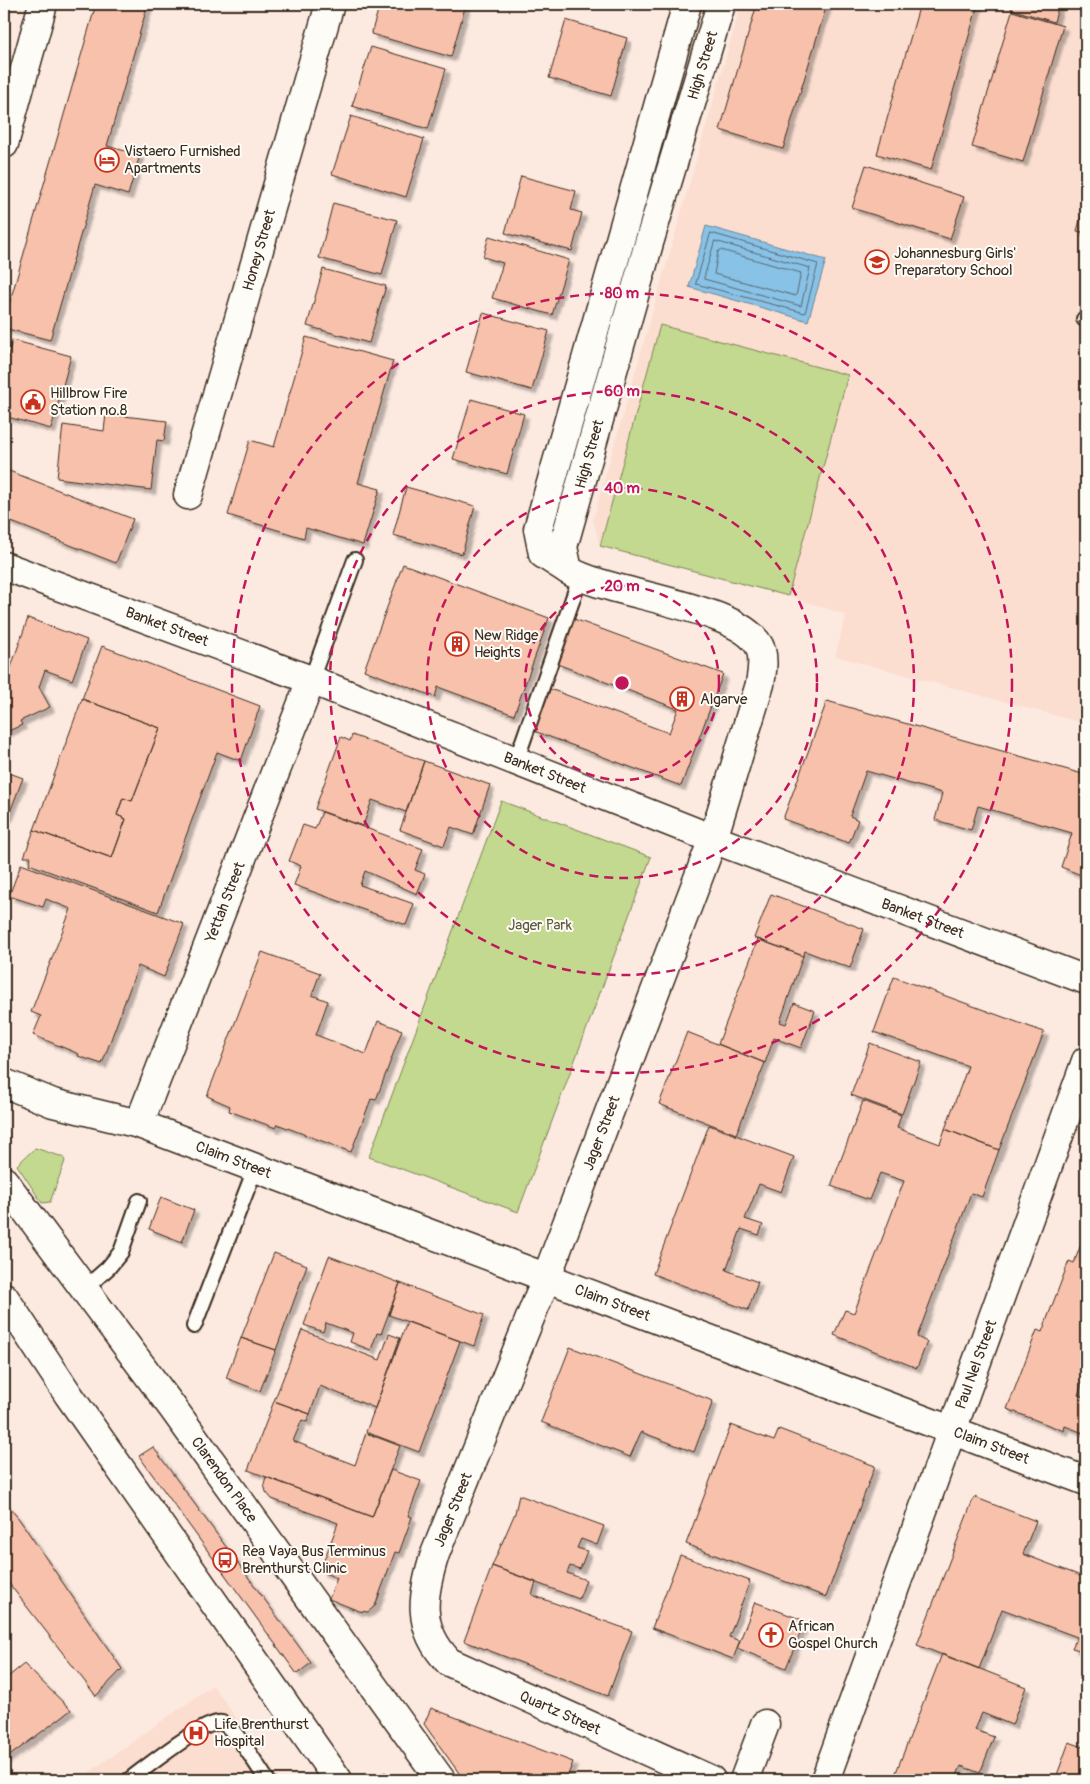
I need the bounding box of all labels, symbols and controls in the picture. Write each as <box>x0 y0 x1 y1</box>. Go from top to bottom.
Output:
street label: High Street <box>683 28 722 102</box>
place label: Vistaero Furnished Apartments <box>124 142 241 178</box>
hotel icon: Vistaero Furnished Apartments <box>94 147 120 173</box>
street label: Honey Street <box>238 206 280 293</box>
place label: Johannesburg Girls' Preparatory School <box>894 244 1016 280</box>
school or university icon: Johannesburg Girls' Preparatory School <box>864 249 890 275</box>
text: 80 m <box>605 284 639 303</box>
text: 60 m <box>604 382 640 401</box>
place label: Hillbrow Fire Station no.8 <box>50 384 128 420</box>
public building icon: Hillbrow Fire Station no.8 <box>20 389 46 415</box>
street label: High Street <box>570 416 608 491</box>
text: 40 m <box>604 479 640 498</box>
text: 20 m <box>604 577 640 596</box>
street label: Banket Street <box>123 602 212 651</box>
place label: New Ridge Heights <box>474 626 539 662</box>
building icon: New Ridge Heights <box>444 631 470 657</box>
centre of rings <box>613 674 631 692</box>
building icon: Algarve <box>669 686 695 712</box>
place label: Algarve <box>700 690 748 709</box>
street label: Banket Street <box>501 748 590 798</box>
street label: Yettah Street <box>200 858 249 946</box>
street label: Banket Street <box>879 894 968 943</box>
park label: Jager Park <box>508 916 573 935</box>
street label: Jager Street <box>579 1092 624 1173</box>
street label: Claim Street <box>193 1137 275 1183</box>
street label: Claim Street <box>572 1280 654 1326</box>
street label: Paul Nel Street <box>951 1316 1001 1412</box>
street label: Claim Street <box>951 1422 1033 1469</box>
street label: Clarendon Place <box>187 1433 262 1527</box>
street label: Jager Street <box>429 1469 477 1550</box>
place label: Rea Vaya Bus Terminus Brenthurst Clinic <box>242 1542 386 1578</box>
bus stop icon: Rea Vaya Bus Terminus Brenthurst Clinic <box>212 1547 238 1573</box>
place label: African Gospel Church <box>788 1617 878 1653</box>
church icon: African Gospel Church <box>758 1622 784 1648</box>
street label: Quartz Street <box>516 1687 604 1740</box>
place label: Life Brenthurst Hospital <box>214 1715 310 1751</box>
hospital icon: Life Brenthurst Hospital <box>183 1720 209 1746</box>

